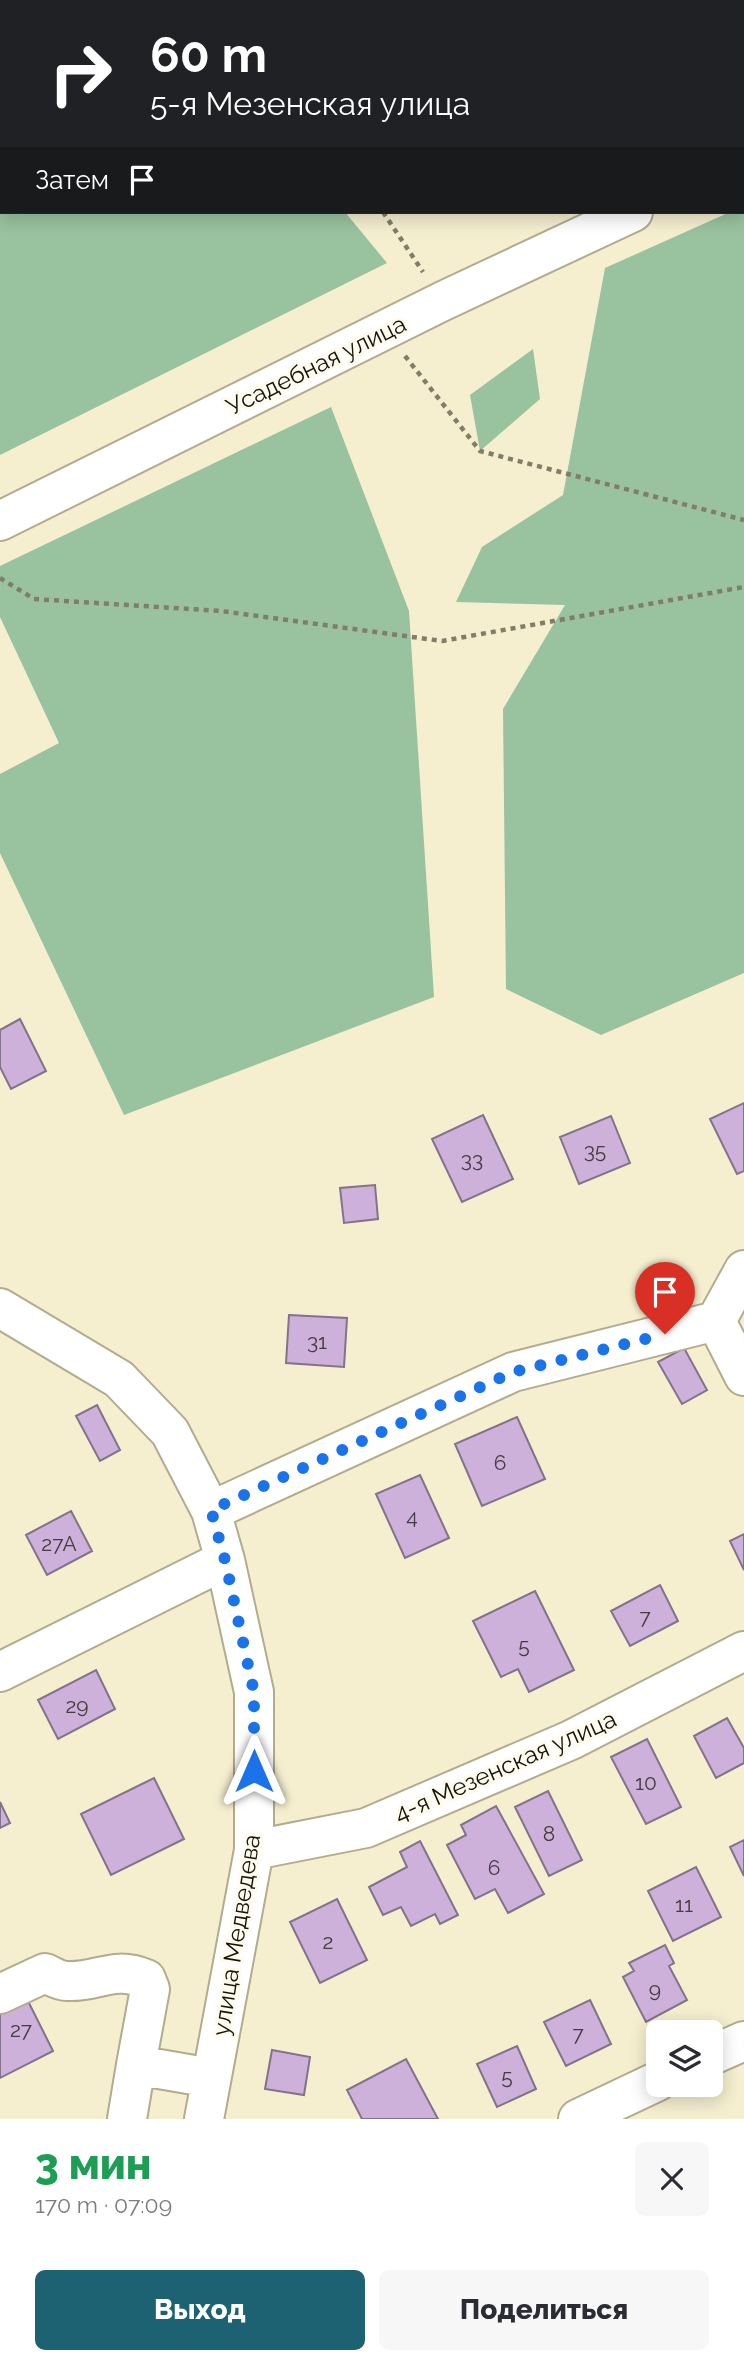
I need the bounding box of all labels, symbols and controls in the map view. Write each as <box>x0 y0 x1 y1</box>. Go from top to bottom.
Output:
text: 60 m <box>150 26 267 83</box>
icon: right <box>35 28 126 119</box>
text: 5-я Мезенская улица <box>150 85 470 122</box>
icon: arrive <box>123 161 161 199</box>
text: Затем <box>35 165 109 195</box>
street label: Усадебная улица <box>221 309 411 421</box>
house number: 35 <box>584 1138 606 1163</box>
house number: 33 <box>461 1147 483 1172</box>
pin <box>635 1262 695 1334</box>
icon: arrive <box>646 1273 684 1311</box>
house number: 31 <box>307 1329 327 1354</box>
house number: 6 <box>494 1450 506 1475</box>
house number: 4 <box>406 1504 418 1529</box>
house number: 27А <box>41 1531 77 1556</box>
house number: 7 <box>639 1604 651 1629</box>
house number: 5 <box>518 1633 530 1658</box>
house number: 29 <box>65 1693 89 1718</box>
street label: 4-я Мезенская улица <box>389 1704 621 1828</box>
position arrow <box>217 1734 291 1808</box>
house number: 10 <box>635 1770 657 1795</box>
house number: 8 <box>543 1821 555 1846</box>
street label: улица Медведева <box>206 1832 266 2038</box>
house number: 6 <box>488 1855 500 1880</box>
house number: 11 <box>675 1892 693 1917</box>
house number: 2 <box>323 1929 333 1954</box>
house number: 9 <box>649 1977 661 2002</box>
house number: 27 <box>10 2017 33 2042</box>
map controls <box>646 2020 723 2097</box>
button: layers <box>646 2020 723 2097</box>
house number: 7 <box>572 2021 584 2046</box>
house number: 5 <box>501 2064 513 2089</box>
text: 3 мин <box>35 2140 152 2189</box>
button: close <box>635 2142 709 2216</box>
text: 170 m · 07:09 <box>35 2191 172 2218</box>
button: Выход <box>35 2270 365 2350</box>
button: Поделиться <box>379 2270 709 2350</box>

